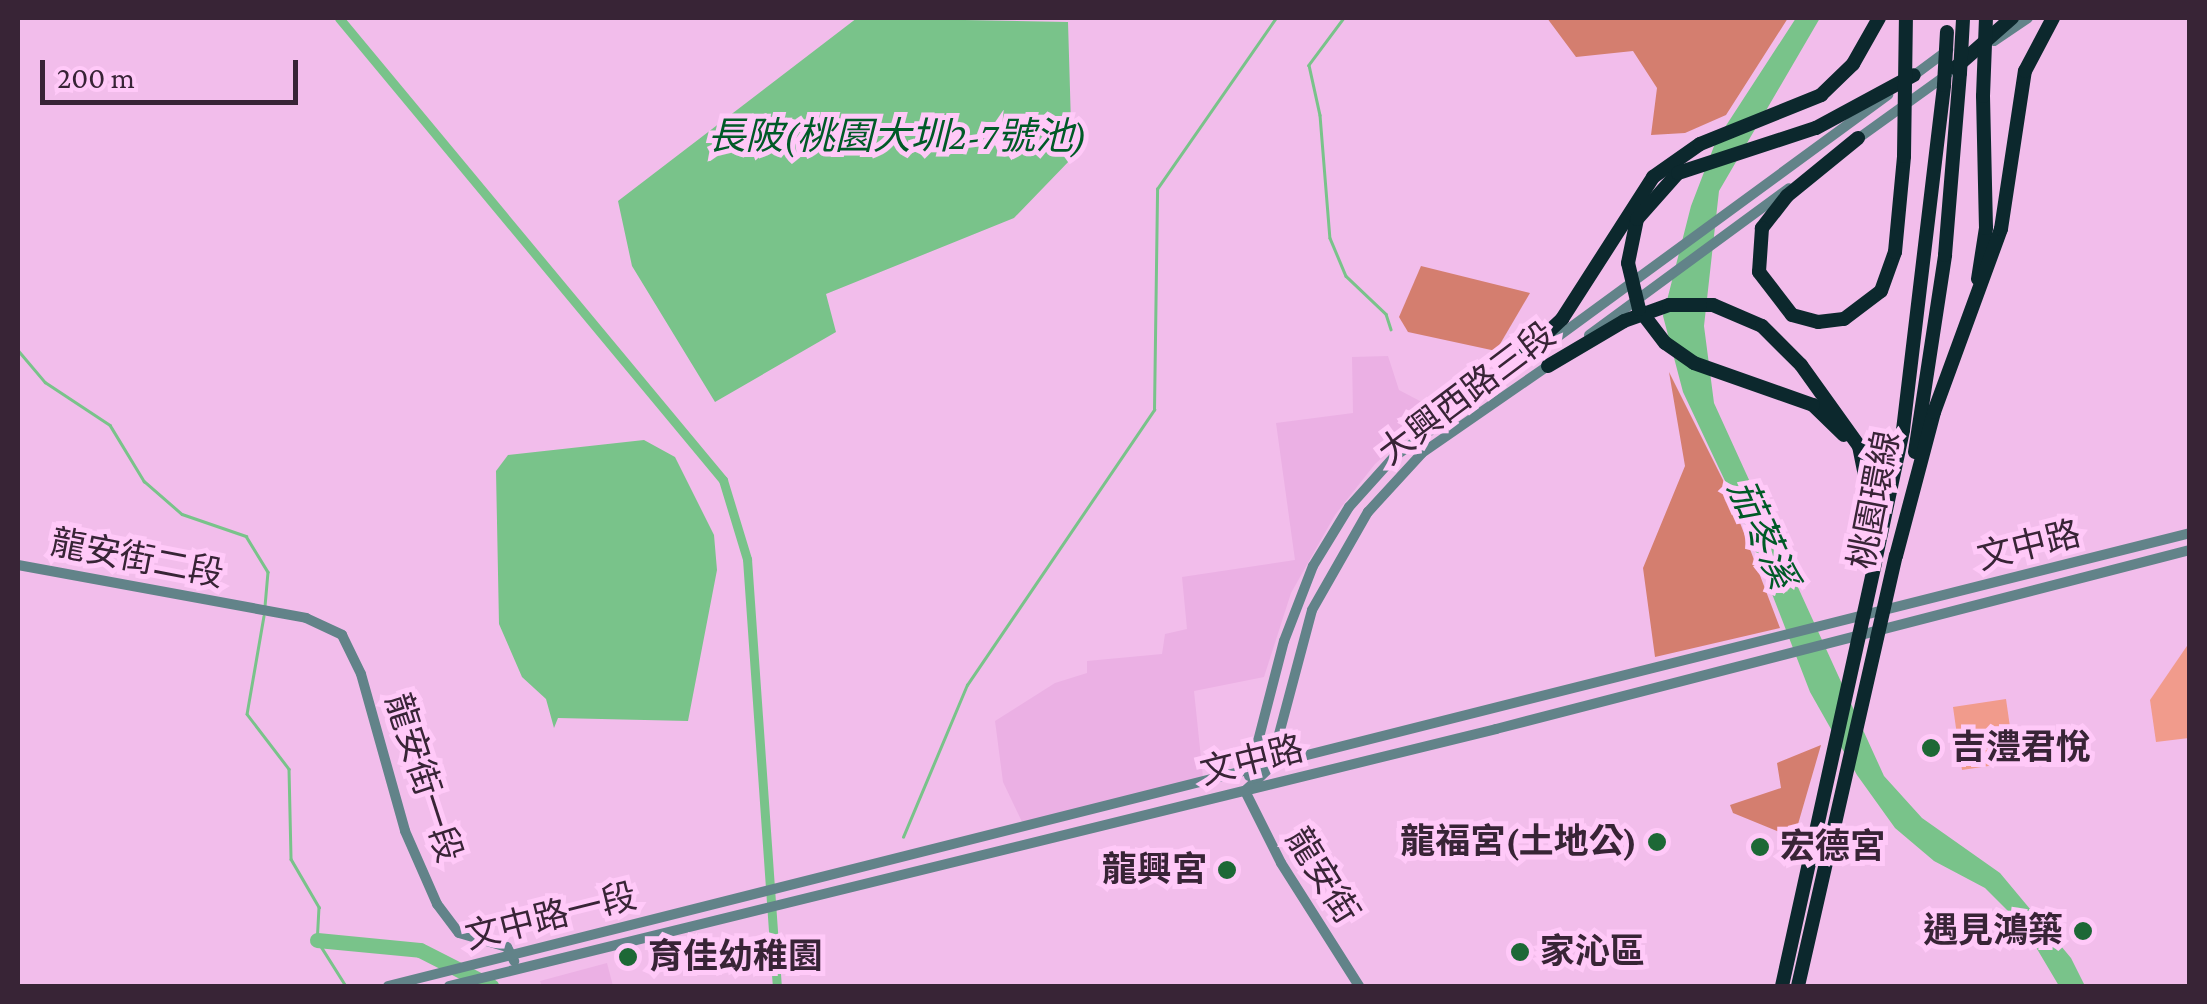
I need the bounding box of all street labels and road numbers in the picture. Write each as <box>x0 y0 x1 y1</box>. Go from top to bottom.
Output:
street label: 大興西路三段 <box>1371 314 1563 474</box>
street label: 桃園環線 <box>1841 427 1909 573</box>
street label: 文中路 <box>1973 513 2085 579</box>
street label: 龍安街二段 <box>47 522 227 596</box>
street label: 龍安街一段 <box>376 688 470 868</box>
street label: 文中路 <box>1196 728 1308 794</box>
street label: 龍安街 <box>1276 820 1368 932</box>
street label: 文中路一段 <box>461 875 641 959</box>

